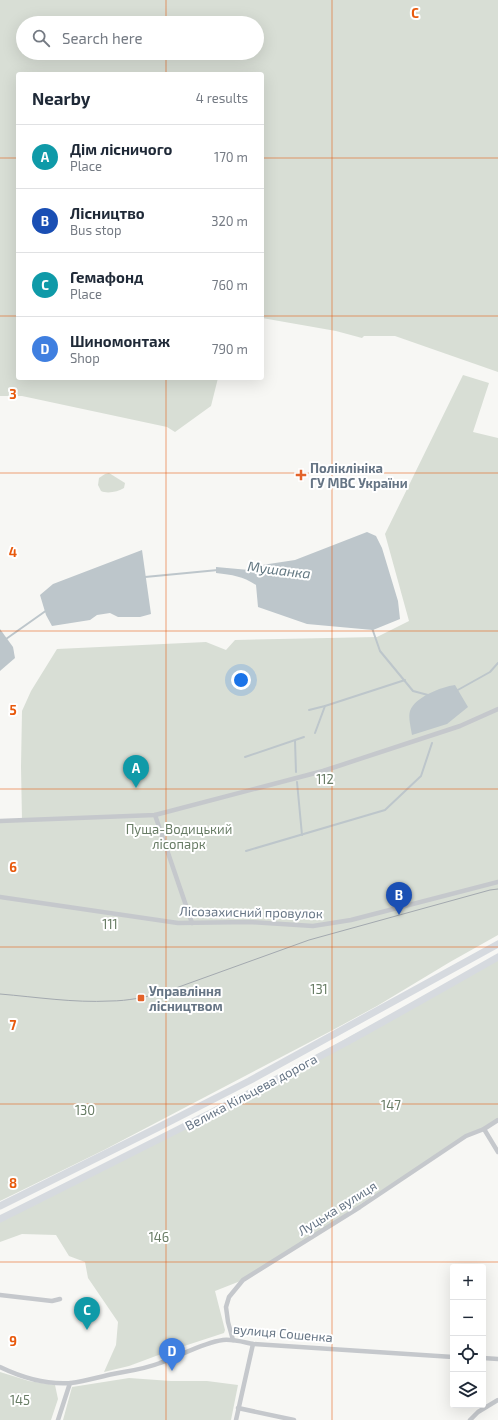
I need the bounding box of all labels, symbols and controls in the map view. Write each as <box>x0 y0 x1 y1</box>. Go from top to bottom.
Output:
text: C <box>411 5 419 21</box>
search box <box>16 16 264 60</box>
icon: search <box>30 27 52 49</box>
text: Search here <box>62 29 143 47</box>
text: Nearby <box>32 88 90 108</box>
text: 4 results <box>196 90 248 106</box>
text: Дім лісничого <box>70 140 172 158</box>
text: A <box>41 149 49 165</box>
text: 170 m <box>214 149 248 165</box>
text: Place <box>70 158 102 174</box>
text: Лісництво <box>70 204 145 222</box>
text: B <box>41 213 49 229</box>
text: 320 m <box>211 213 248 229</box>
text: Bus stop <box>70 222 121 238</box>
text: Гемафонд <box>70 268 143 286</box>
text: C <box>41 277 49 293</box>
text: 760 m <box>212 277 248 293</box>
text: Place <box>70 286 102 302</box>
text: Шиномонтаж <box>70 332 170 350</box>
text: D <box>41 341 49 357</box>
text: 790 m <box>212 341 248 357</box>
text: Shop <box>70 350 100 366</box>
text: 3 <box>9 386 17 402</box>
place label: Поліклініка ГУ МВС України <box>310 460 408 491</box>
marker: Поліклініка ГУ МВС України <box>295 469 307 481</box>
text: 4 <box>9 544 17 560</box>
water label: Мушанка <box>247 557 312 582</box>
your location <box>231 670 251 690</box>
text: 5 <box>9 702 17 718</box>
pin: A <box>123 755 149 788</box>
park label: 112 <box>316 771 334 787</box>
park label: Пуща-Водицький лісопарк <box>126 821 232 852</box>
text: 6 <box>9 859 17 875</box>
pin: B <box>386 882 412 915</box>
street label: Лісозахисний провулок <box>179 903 323 921</box>
park label: 111 <box>102 916 118 932</box>
park label: 131 <box>310 981 328 997</box>
place label: Управління лісництвом <box>149 983 223 1014</box>
marker: Управління лісництвом <box>136 993 146 1003</box>
text: 7 <box>10 1017 17 1033</box>
street label: Велика Кільцева дорога <box>182 1050 320 1134</box>
park label: 147 <box>381 1097 401 1113</box>
park label: 130 <box>75 1102 95 1118</box>
text: 8 <box>9 1175 17 1191</box>
street label: Луцька вулиця <box>295 1177 379 1239</box>
park label: 146 <box>149 1229 169 1245</box>
map controls <box>450 1264 486 1408</box>
button: + <box>450 1264 486 1300</box>
pin: C <box>74 1297 100 1330</box>
button: − <box>450 1300 486 1336</box>
street label: вулиця Сошенка <box>232 1321 334 1345</box>
text: 9 <box>9 1333 17 1349</box>
button: locate <box>450 1336 486 1372</box>
pin: D <box>159 1338 185 1371</box>
button: layers <box>450 1372 486 1408</box>
park label: 145 <box>10 1392 30 1408</box>

